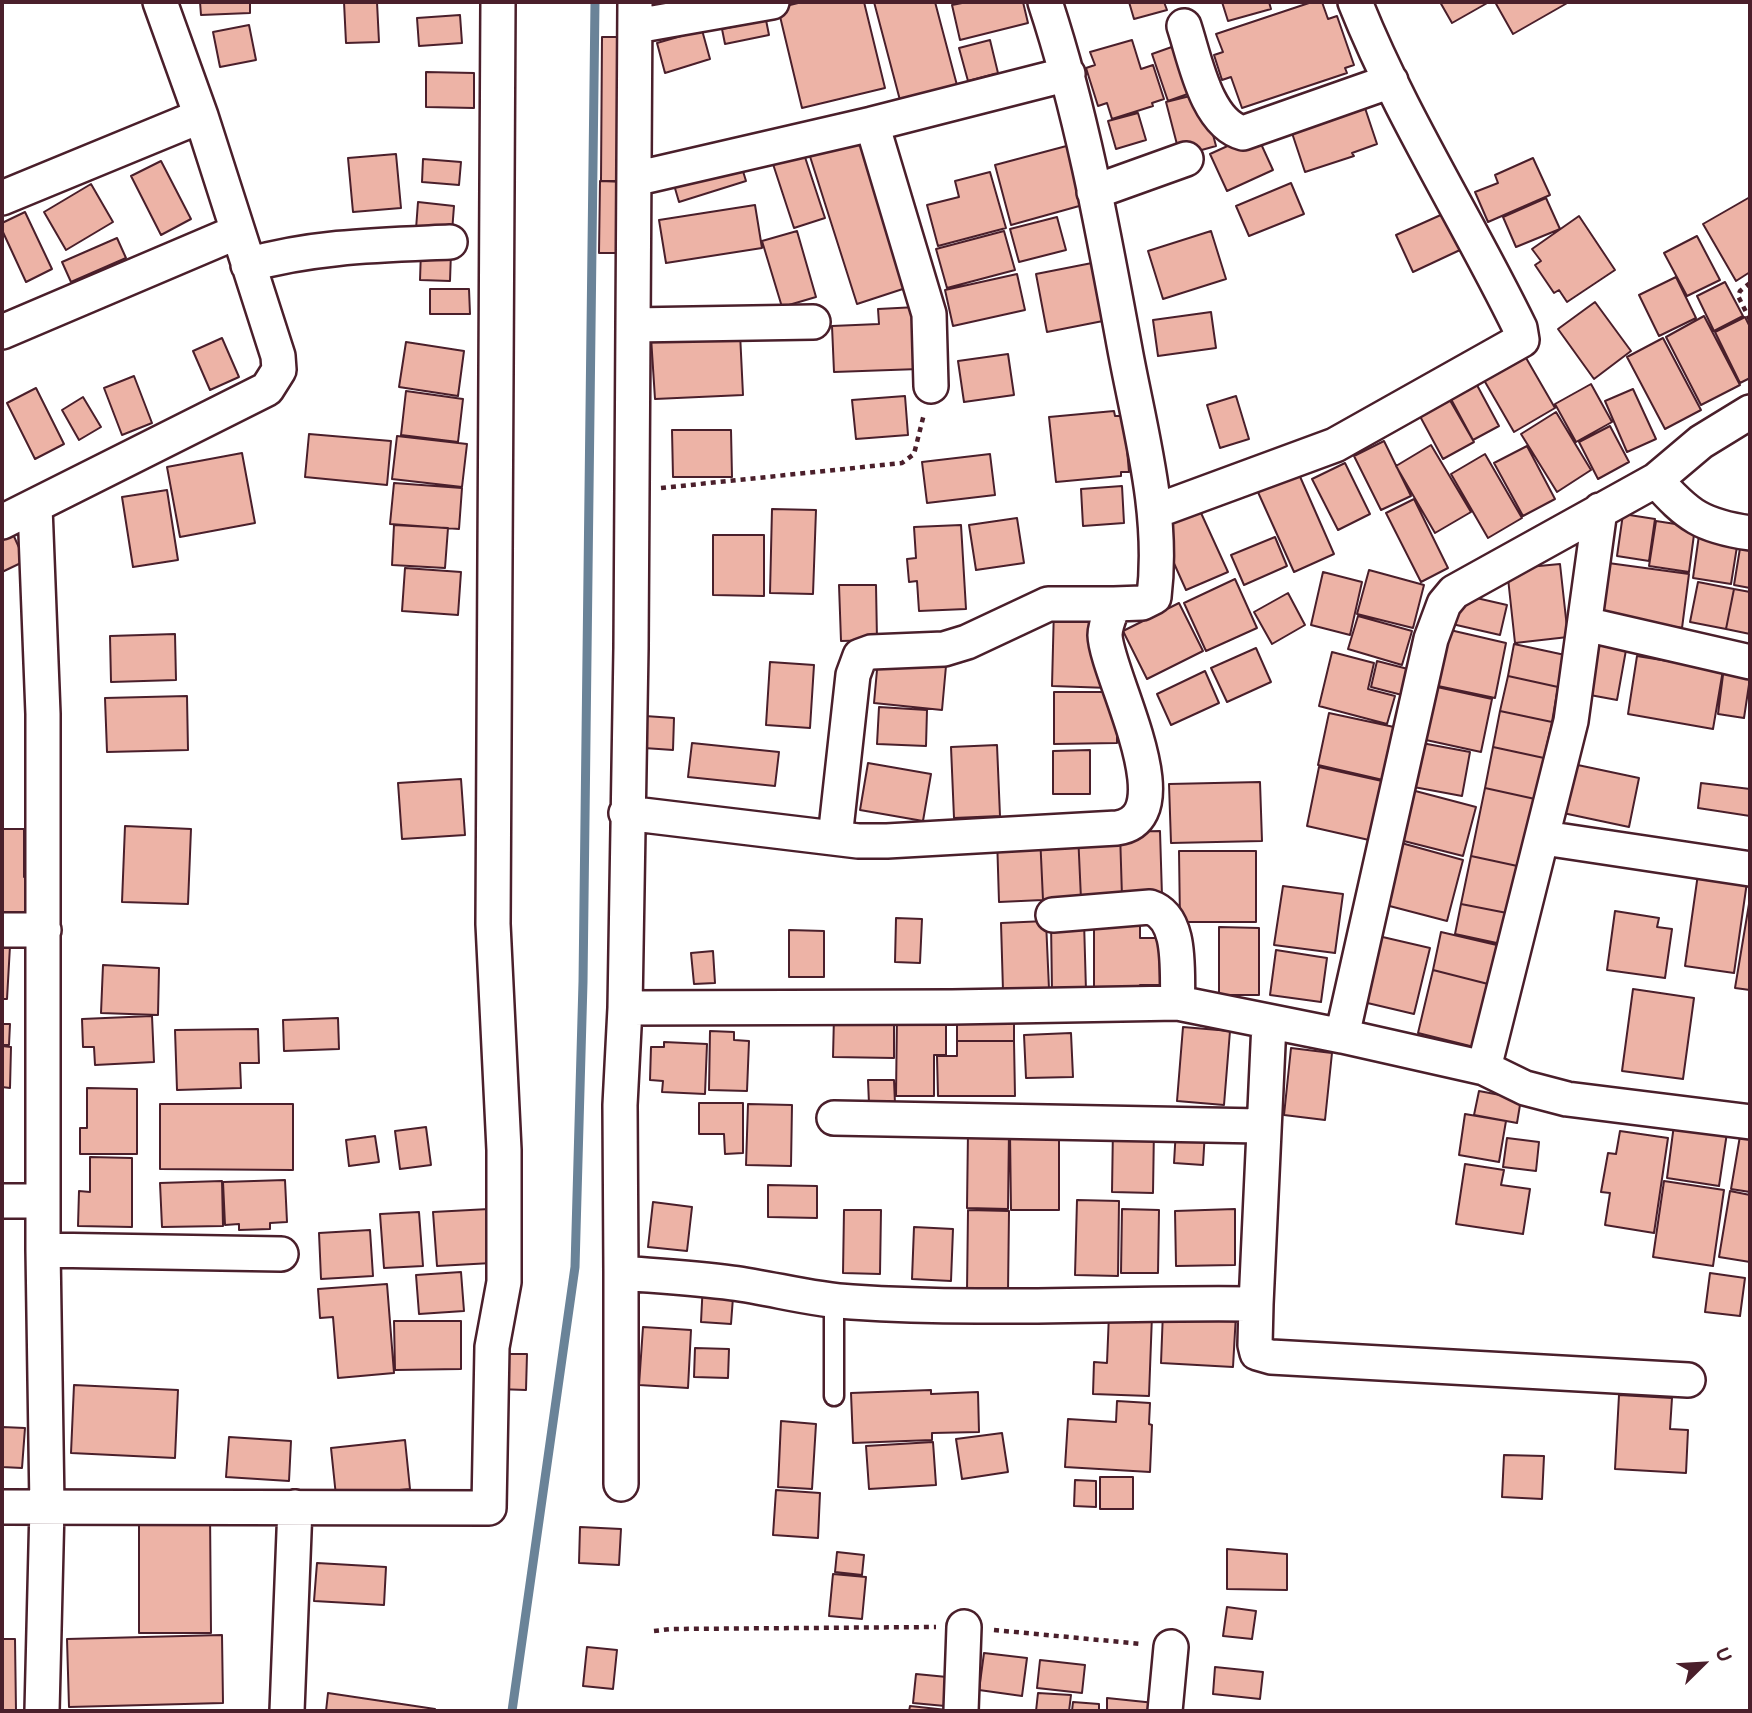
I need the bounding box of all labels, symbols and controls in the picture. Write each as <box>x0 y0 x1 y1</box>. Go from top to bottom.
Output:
north arrow <box>1668 1629 1738 1699</box>
text: U <box>1709 1644 1736 1666</box>

